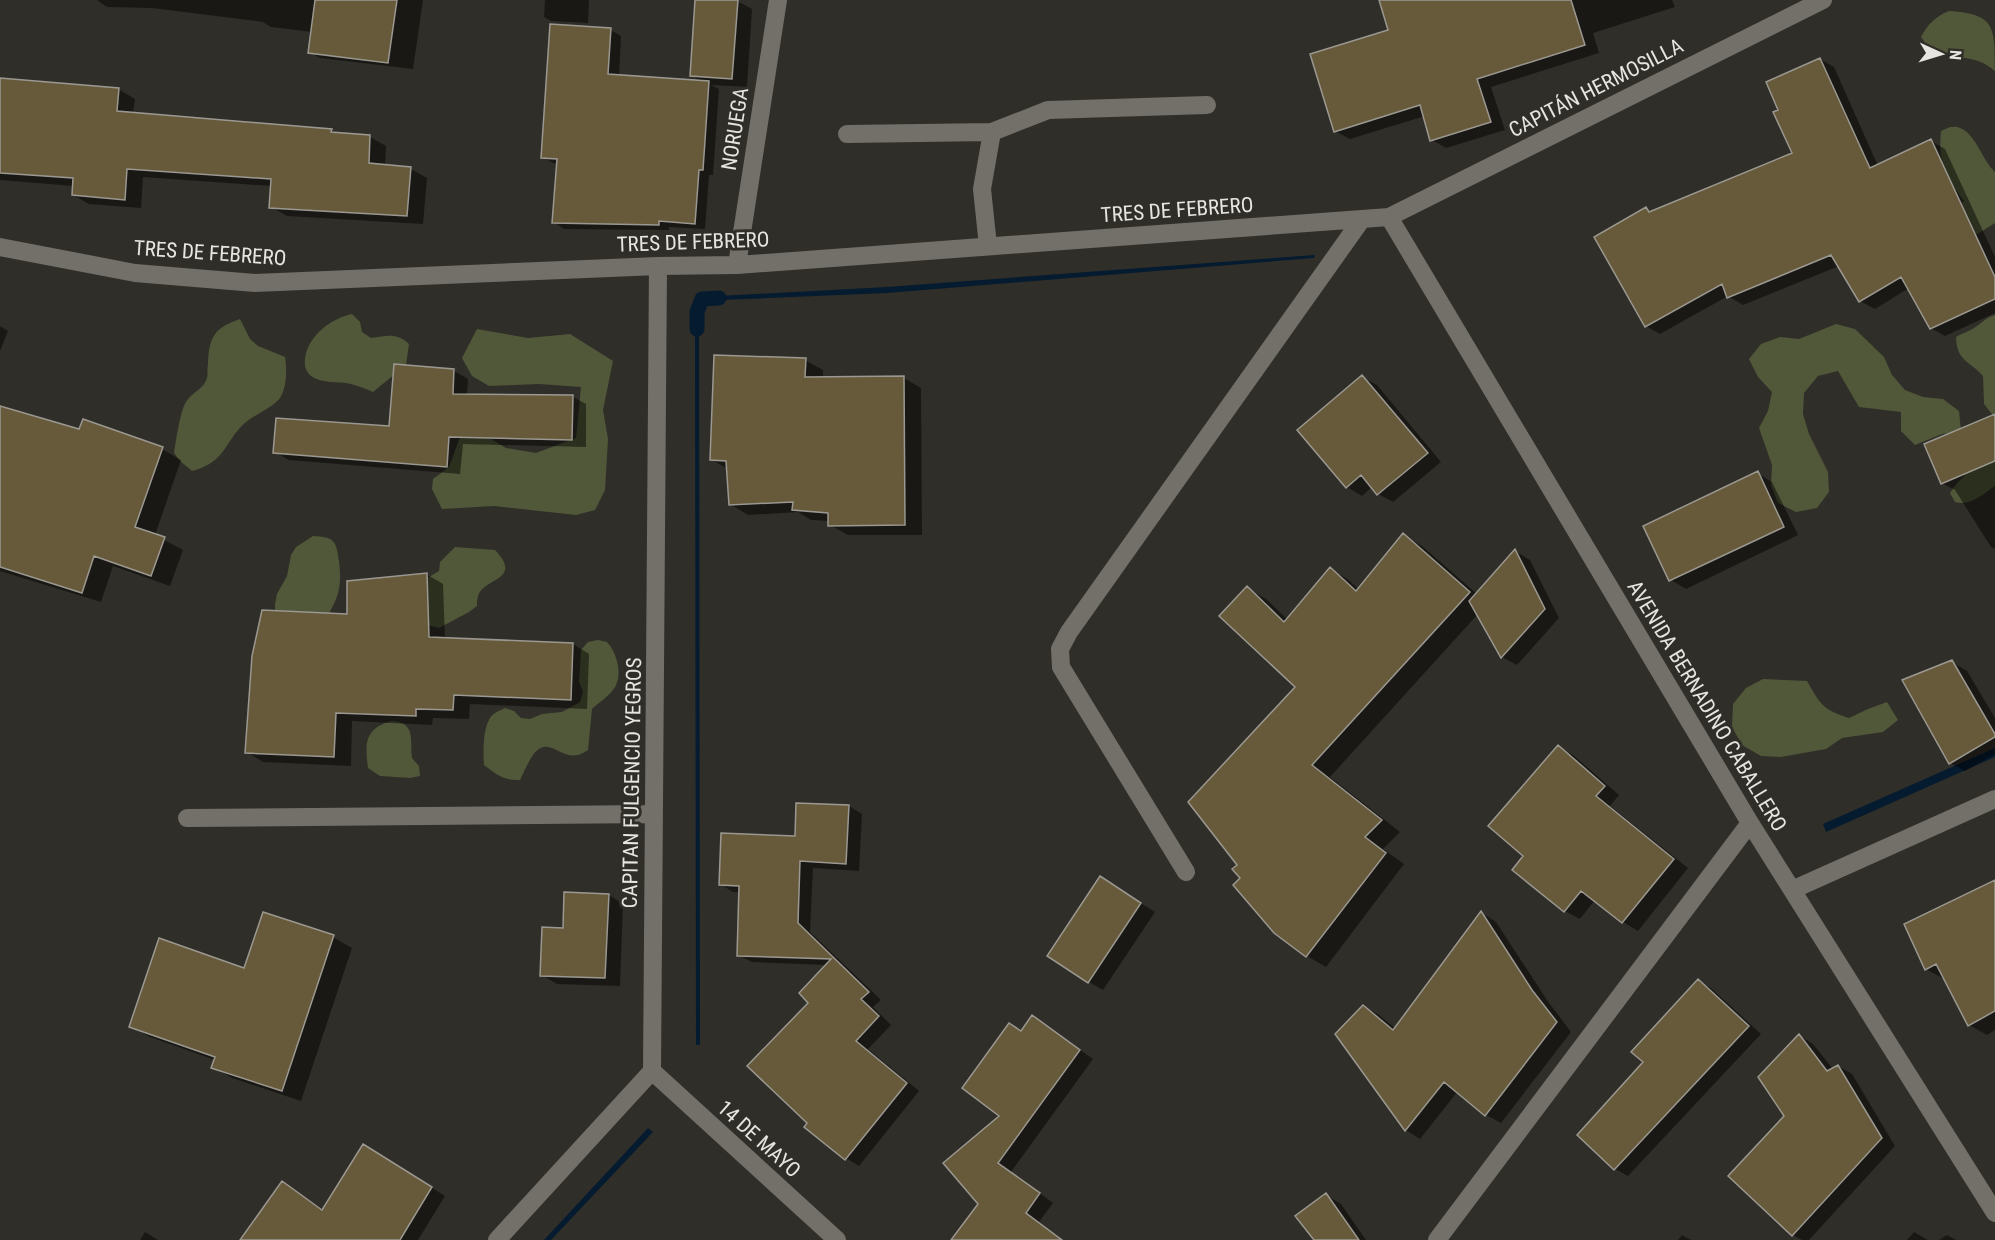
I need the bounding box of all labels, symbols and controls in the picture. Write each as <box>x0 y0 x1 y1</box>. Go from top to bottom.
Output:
north arrow <box>1911 24 1971 84</box>
street label: CAPITÁN HERMOSILLA <box>1505 34 1687 142</box>
text: N <box>1946 49 1965 61</box>
street label: NORUEGA <box>717 86 753 172</box>
street label: TRES DE FEBRERO <box>1100 193 1254 227</box>
street label: TRES DE FEBRERO <box>616 227 770 257</box>
street label: TRES DE FEBRERO <box>133 236 287 270</box>
street label: AVENIDA BERNADINO CABALLERO <box>1622 576 1792 836</box>
street label: CAPITAN FULGENCIO YEGROS <box>618 657 646 909</box>
street label: 14 DE MAYO <box>713 1096 805 1182</box>

